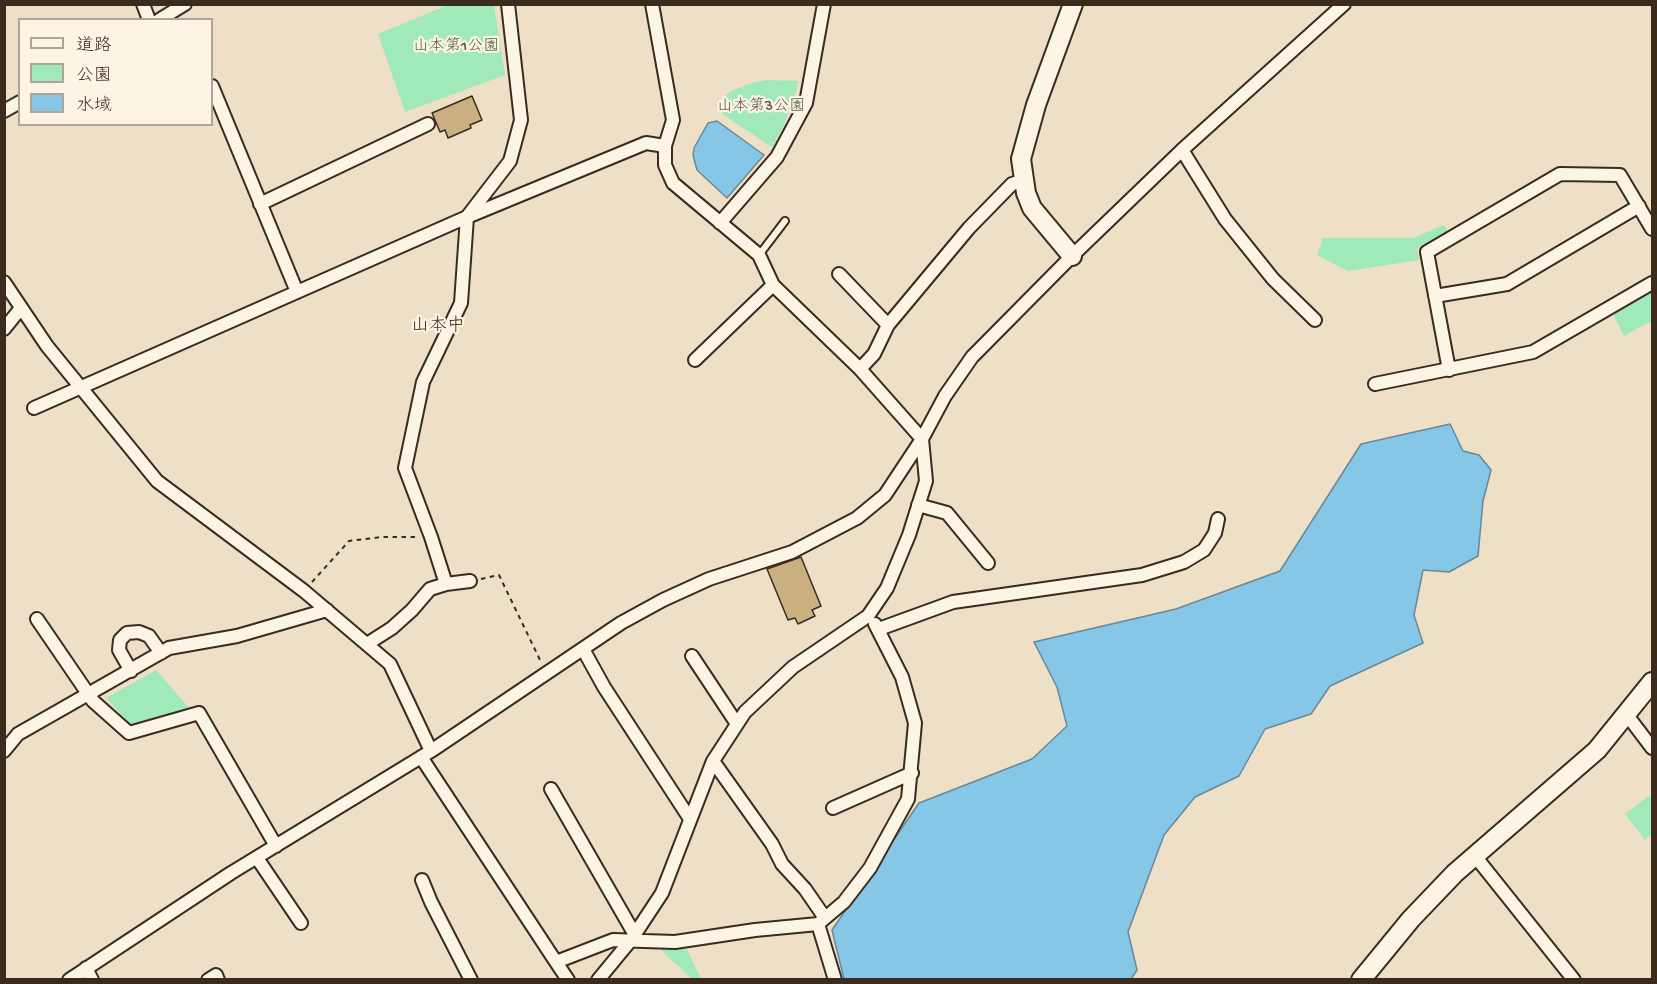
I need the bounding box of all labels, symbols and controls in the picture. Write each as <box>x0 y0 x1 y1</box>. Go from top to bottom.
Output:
legend <box>18 18 213 126</box>
text: 道路 <box>76 36 112 57</box>
park label: 山本第1公園 <box>413 38 499 58</box>
text: 公園 <box>76 66 112 87</box>
text: 水域 <box>76 96 112 117</box>
park label: 山本第3公園 <box>717 98 805 118</box>
district label: 山本中 <box>411 316 465 338</box>

